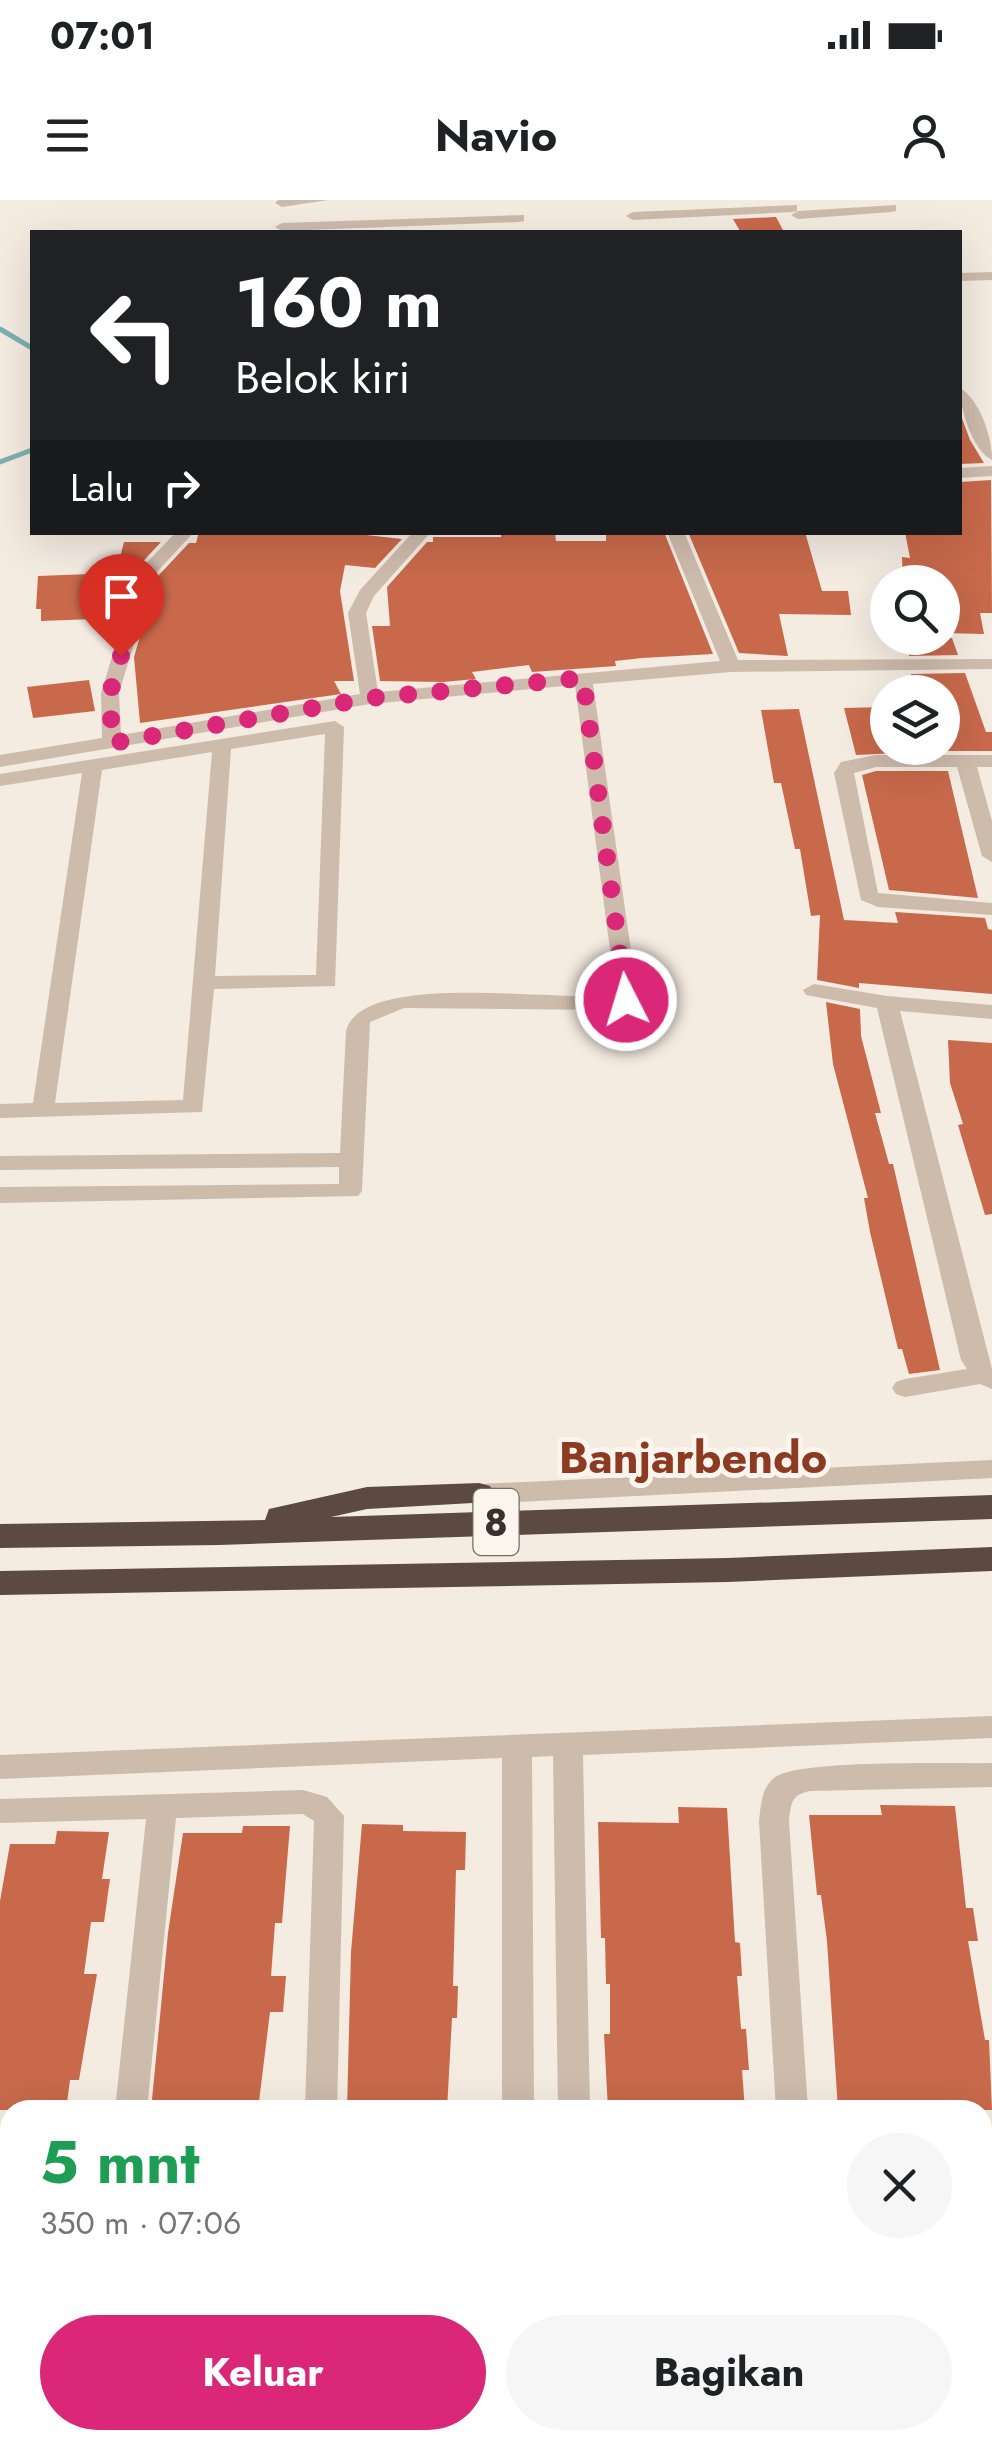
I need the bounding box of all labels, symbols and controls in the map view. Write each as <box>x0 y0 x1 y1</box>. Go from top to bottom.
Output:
text: 07:01 <box>50 8 155 63</box>
text: Navio <box>435 103 557 168</box>
icon: menu <box>40 108 95 163</box>
icon: person <box>897 108 952 163</box>
text: 160 m <box>235 252 442 353</box>
icon: left <box>70 270 200 400</box>
text: Belok kiri <box>235 345 410 410</box>
text: Lalu <box>70 460 134 515</box>
icon: right <box>154 460 209 515</box>
pin <box>79 554 164 657</box>
map controls <box>870 565 960 765</box>
button: search <box>870 565 960 655</box>
icon: arrive <box>94 569 149 624</box>
button: layers <box>870 675 960 765</box>
position arrow <box>574 948 678 1052</box>
district label: Banjarbendo <box>559 1425 827 1490</box>
road number: 8 <box>474 1489 518 1555</box>
text: 5 mnt <box>40 2119 199 2206</box>
button: close <box>847 2133 952 2238</box>
text: 350 m · 07:06 <box>40 2200 241 2246</box>
button: Keluar <box>40 2315 486 2430</box>
button: Bagikan <box>506 2315 952 2430</box>

